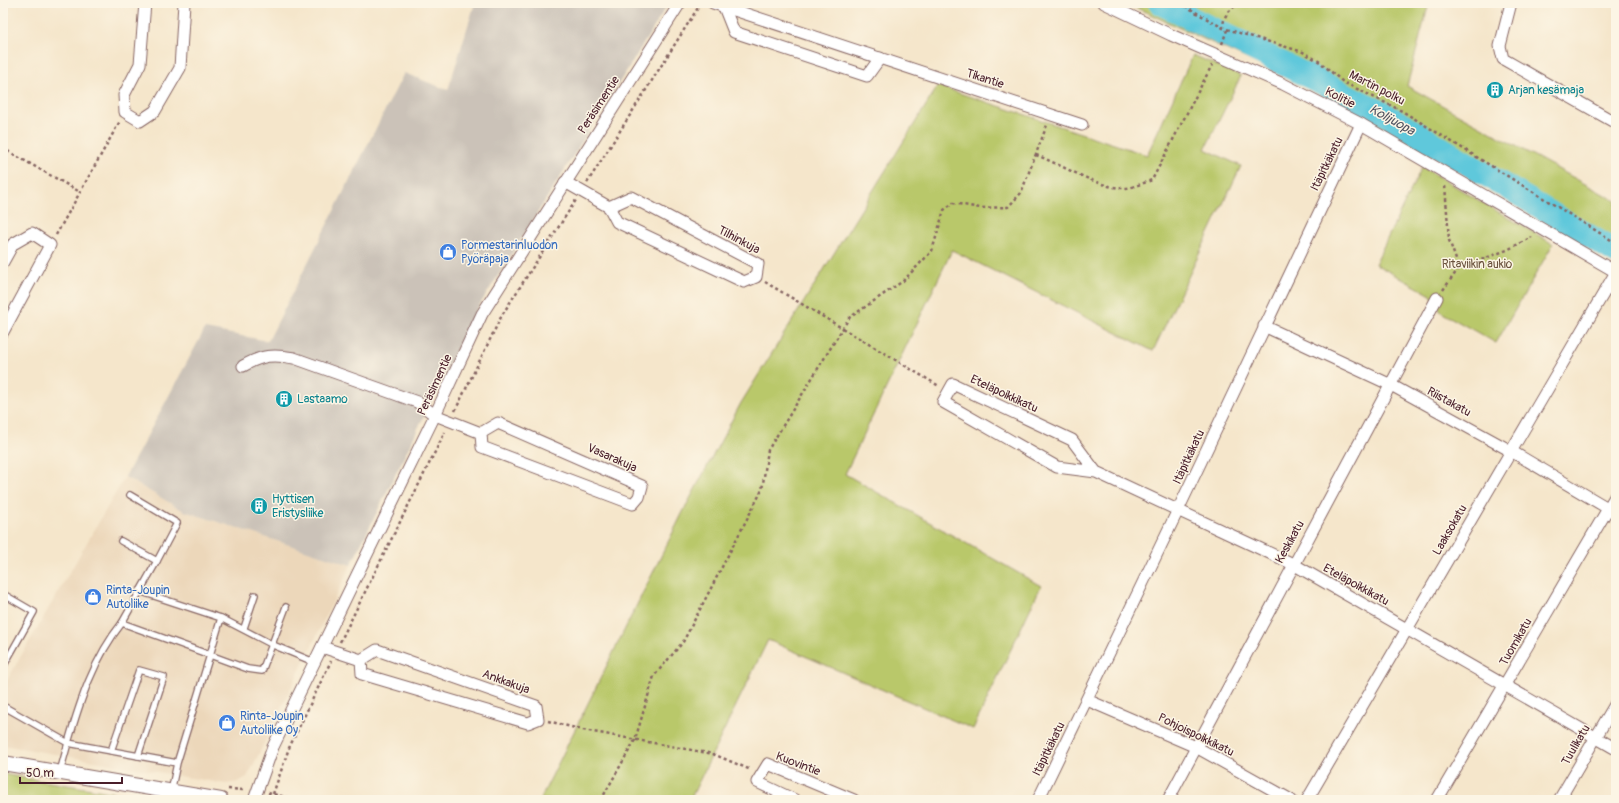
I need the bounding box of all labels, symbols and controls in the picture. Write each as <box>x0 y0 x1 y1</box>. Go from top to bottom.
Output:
street label: Tikantie <box>964 66 1006 92</box>
street label: Martin polku <box>1347 68 1407 108</box>
street label: Peräsimentie <box>575 73 623 137</box>
building icon: Arjan kesämaja <box>1485 80 1505 100</box>
place label: Arjan kesämaja <box>1508 83 1584 98</box>
street label: Kolitie <box>1323 84 1358 112</box>
water label: Kolijuopa <box>1367 101 1418 139</box>
street label: Itäpitkäkatu <box>1307 134 1347 194</box>
street label: Tilhinkuja <box>715 223 763 258</box>
place label: Pormestarinluodon Pyöräpaja <box>461 238 558 267</box>
shop icon: Pormestarinluodon Pyöräpaja <box>438 242 458 262</box>
park label: Ritaviikin aukio <box>1442 257 1513 272</box>
street label: Peräsimentie <box>414 352 456 418</box>
street label: Eteläpoikkikatu <box>968 372 1040 416</box>
street label: Riistakatu <box>1424 384 1474 420</box>
building icon: Lastaamo <box>274 389 294 409</box>
place label: Lastaamo <box>297 392 348 407</box>
street label: Itäpitkäkatu <box>1170 427 1208 487</box>
street label: Vasarakuja <box>585 440 640 476</box>
place label: Hyttisen Eristysliike <box>272 492 323 521</box>
building icon: Hyttisen Eristysliike <box>249 496 269 516</box>
street label: Laaksokatu <box>1430 502 1470 558</box>
street label: Keskikatu <box>1272 518 1308 566</box>
street label: Eteläpoikkikatu <box>1320 561 1392 609</box>
place label: Rinta-Joupin Autoliike <box>106 583 170 612</box>
shop icon: Rinta-Joupin Autoliike <box>83 587 103 607</box>
street label: Tuomikatu <box>1496 616 1536 668</box>
street label: Ankkakuja <box>480 666 532 698</box>
place label: Rinta-Joupin Autoliike Oy <box>240 709 304 738</box>
street label: Pohjoispoikkikatu <box>1155 710 1237 760</box>
shop icon: Rinta-Joupin Autoliike Oy <box>217 713 237 733</box>
street label: Itäpitkäkatu <box>1029 719 1069 779</box>
street label: Tuulikatu <box>1558 722 1594 768</box>
street label: Kuovintie <box>774 749 823 779</box>
scale bar <box>20 759 122 785</box>
text: 50 m <box>26 766 54 781</box>

